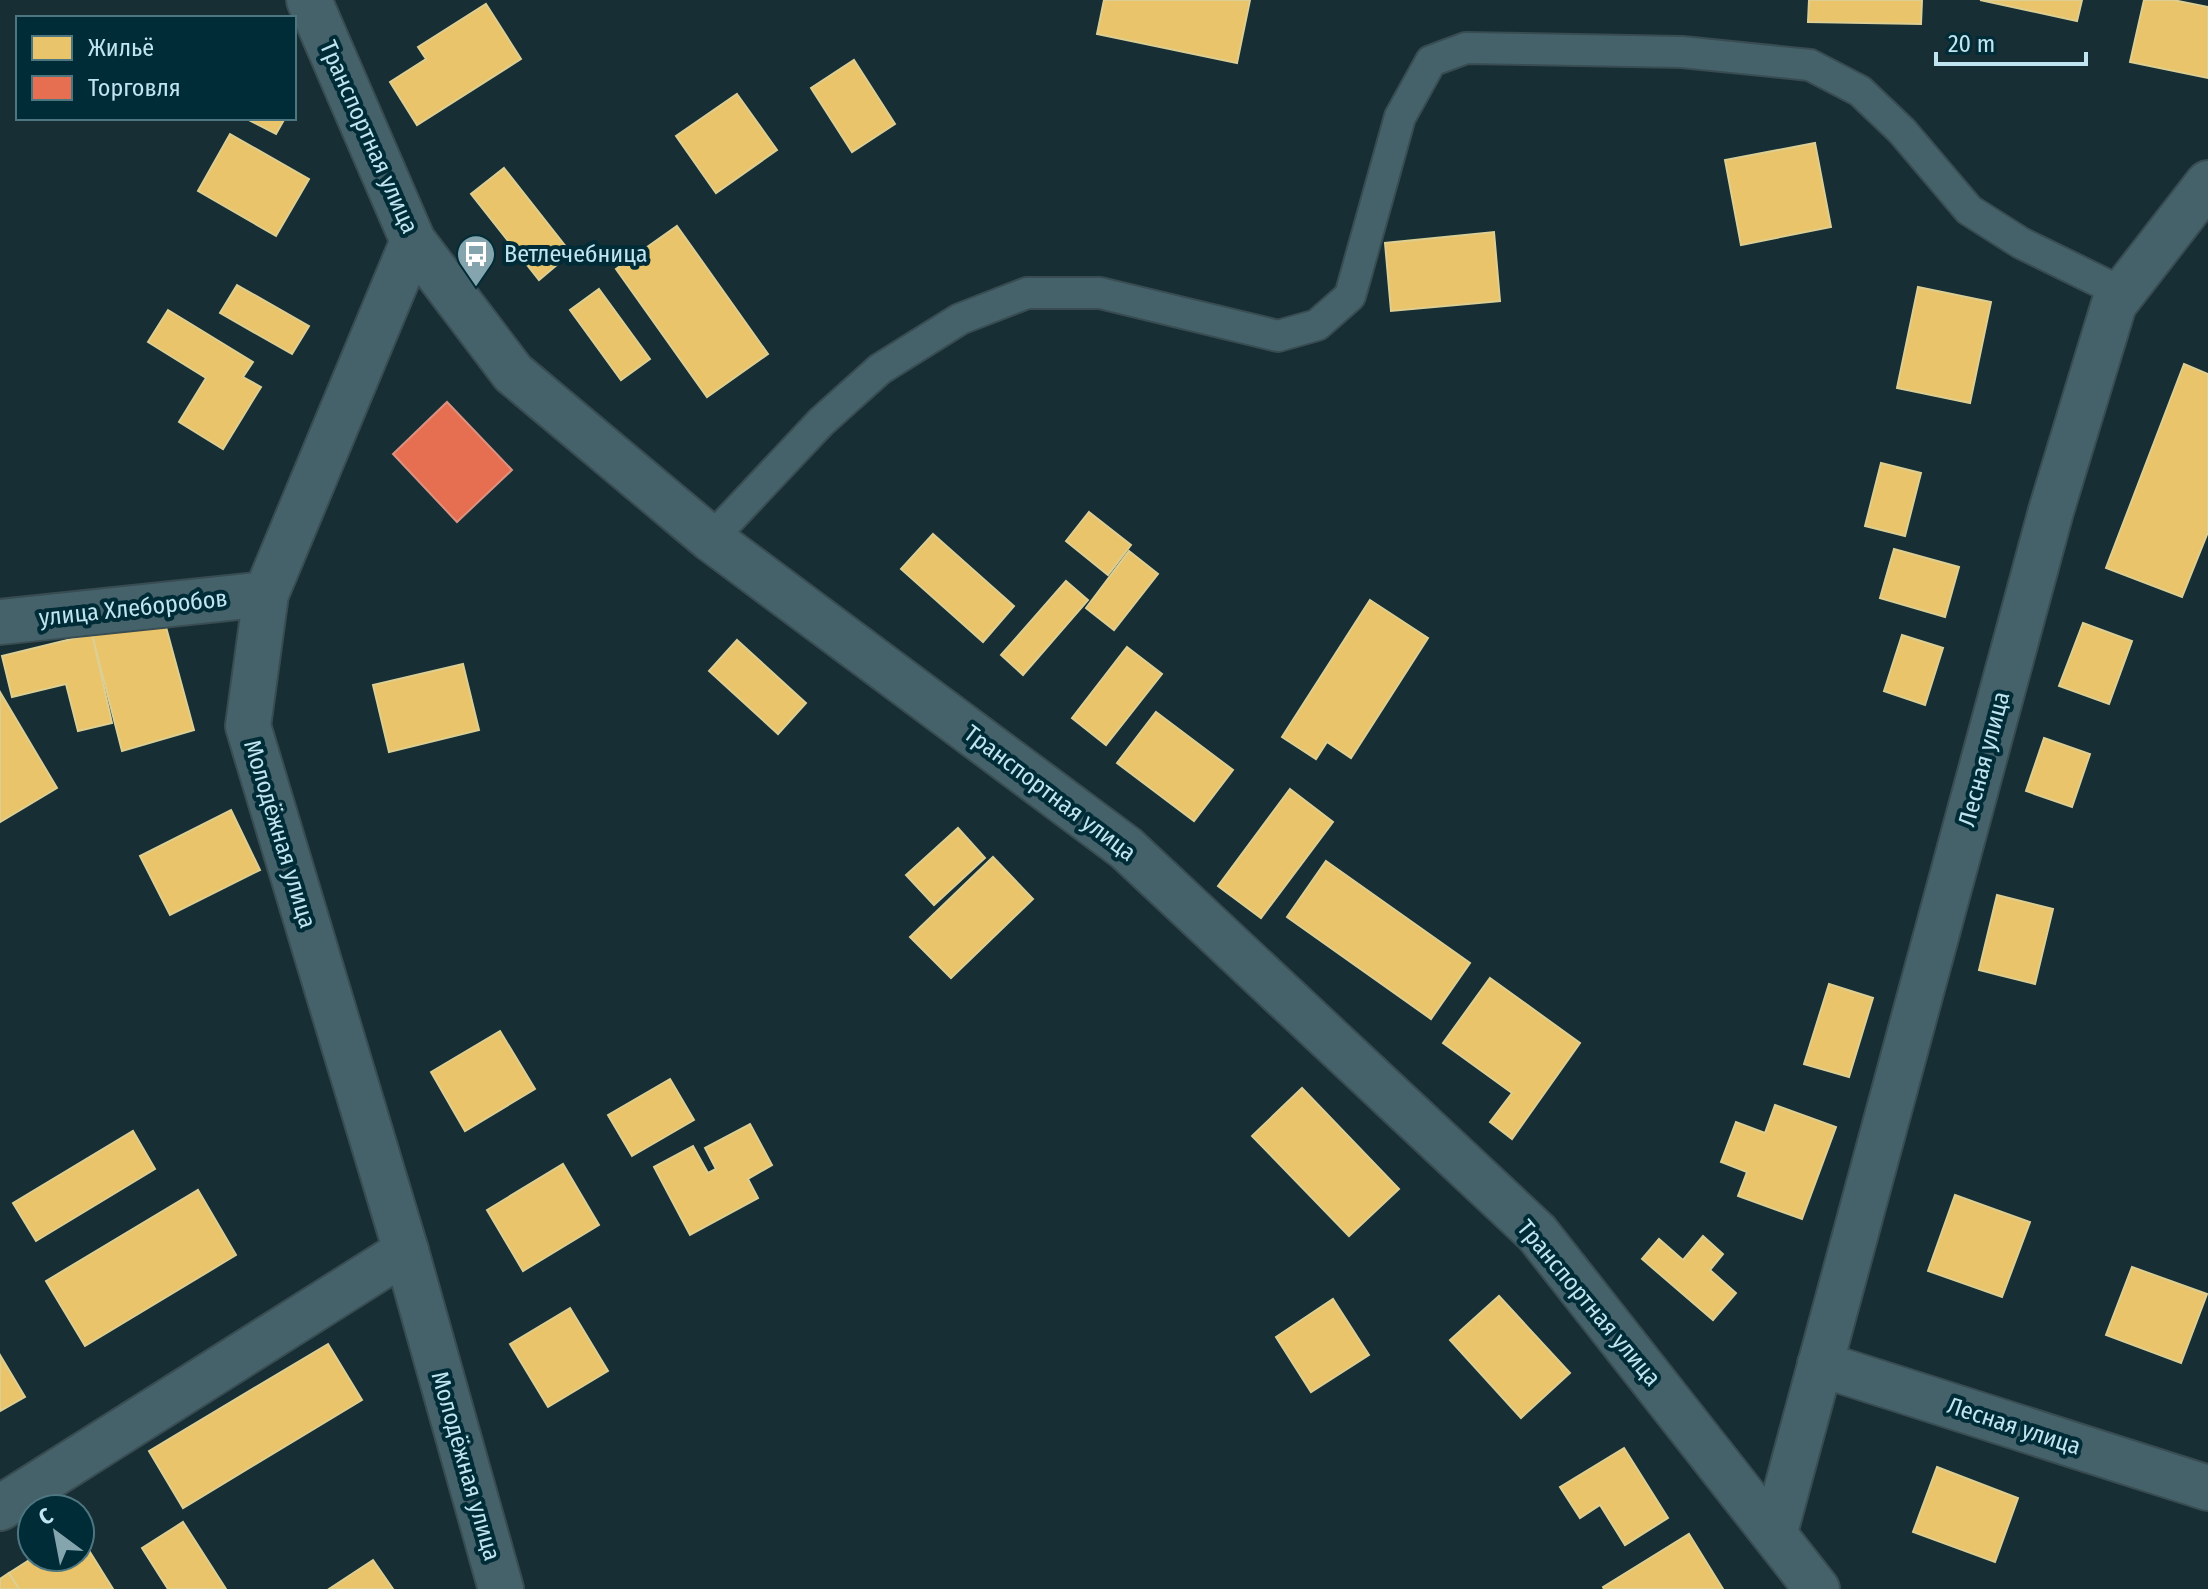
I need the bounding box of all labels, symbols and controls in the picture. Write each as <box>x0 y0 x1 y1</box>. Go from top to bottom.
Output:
legend <box>16 16 296 120</box>
scale bar <box>1936 16 2086 66</box>
text: 20 m <box>1948 30 1995 58</box>
text: Жильё <box>88 34 154 62</box>
street label: Транспортная улица <box>314 36 424 238</box>
text: Торговля <box>88 74 181 102</box>
bus stop icon: Ветлечебница <box>455 233 497 288</box>
place label: Ветлечебница <box>504 240 648 268</box>
street label: улица Хлеборобов <box>37 584 229 632</box>
street label: Лесная улица <box>1953 689 2015 829</box>
street label: Транспортная улица <box>959 719 1141 867</box>
street label: Молодёжная улица <box>238 736 322 932</box>
street label: Транспортная улица <box>1511 1214 1667 1392</box>
street label: Молодёжная улица <box>426 1368 506 1564</box>
street label: Лесная улица <box>1944 1391 2084 1461</box>
north arrow <box>16 1493 96 1573</box>
text: С <box>34 1502 58 1531</box>

